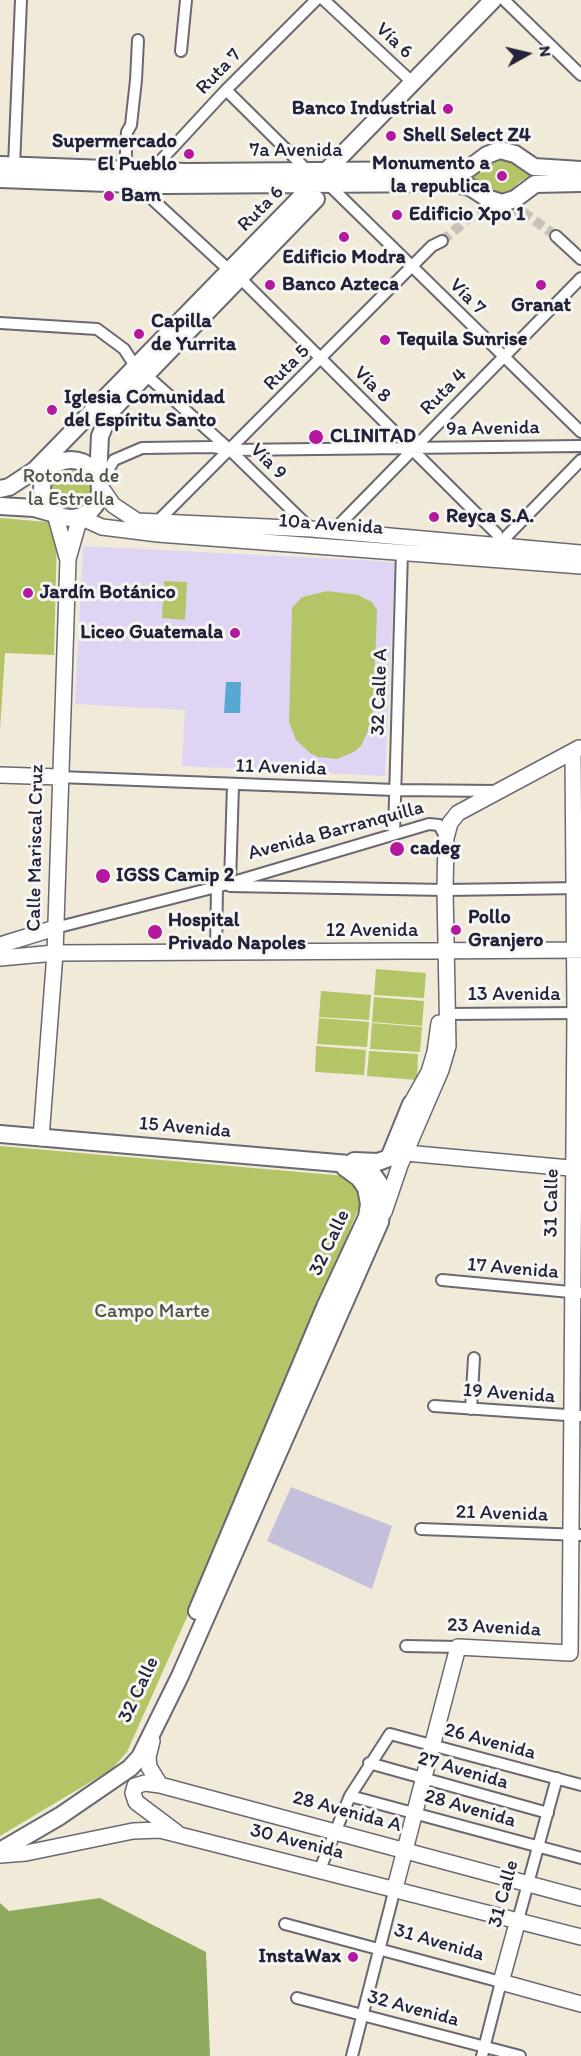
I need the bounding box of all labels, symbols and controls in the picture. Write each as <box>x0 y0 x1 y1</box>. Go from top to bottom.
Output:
street label: Vía 6 <box>370 18 418 64</box>
north arrow <box>497 24 557 84</box>
street label: Ruta 7 <box>191 44 247 100</box>
text: N <box>535 45 555 58</box>
place label: Banco Industrial <box>292 97 436 121</box>
marker: Banco Industrial <box>441 102 455 116</box>
place label: Shell Select Z4 <box>403 124 531 148</box>
marker: Shell Select Z4 <box>384 129 398 143</box>
place label: Supermercado El Pueblo <box>52 130 177 177</box>
street label: 7a Avenida <box>249 139 343 163</box>
marker: Supermercado El Pueblo <box>182 147 196 161</box>
place label: Monumento a la republica <box>372 152 490 199</box>
marker: Monumento a la republica <box>495 169 509 183</box>
street label: Ruta 6 <box>233 181 289 237</box>
place label: Bam <box>121 184 161 208</box>
marker: Bam <box>102 189 116 203</box>
place label: Edificio Xpo 1 <box>409 203 525 227</box>
marker: Edificio Xpo 1 <box>390 208 404 222</box>
marker: Edificio Modra <box>337 230 351 244</box>
place label: Edificio Modra <box>282 246 406 270</box>
place label: Banco Azteca <box>282 273 399 297</box>
street label: Vía 7 <box>444 274 490 320</box>
marker: Banco Azteca <box>263 278 277 292</box>
marker: Granat <box>534 278 548 292</box>
place label: Granat <box>511 294 571 318</box>
place label: Capilla de Yurrita <box>151 310 236 357</box>
marker: Capilla de Yurrita <box>132 327 146 341</box>
place label: Tequila Sunrise <box>397 328 527 352</box>
marker: Tequila Sunrise <box>378 333 392 347</box>
street label: Ruta 5 <box>259 340 315 396</box>
street label: Vía 8 <box>348 362 396 408</box>
street label: Ruta 4 <box>415 363 473 421</box>
place label: Iglesia Comunidad del Espíritu Santo <box>64 386 225 433</box>
marker: Iglesia Comunidad del Espíritu Santo <box>45 403 59 417</box>
street label: 9a Avenida <box>446 416 540 442</box>
place label: CLINITAD <box>330 425 416 449</box>
marker: CLINITAD <box>307 428 325 446</box>
street label: Vía 9 <box>245 439 291 485</box>
park label: Rotonda de la Estrella <box>23 465 119 512</box>
place label: Reyca S.A. <box>446 505 534 529</box>
street label: 10a Avenida <box>278 509 384 541</box>
marker: Reyca S.A. <box>427 510 441 524</box>
place label: Jardín Botánico <box>40 581 176 605</box>
marker: Jardín Botánico <box>21 586 35 600</box>
place label: Liceo Guatemala <box>80 621 223 645</box>
marker: Liceo Guatemala <box>228 626 242 640</box>
street label: 32 Calle A <box>366 648 394 736</box>
street label: 11 Avenida <box>235 754 327 782</box>
street label: Calle Mariscal Cruz <box>23 764 49 932</box>
street label: Avenida Barranquilla <box>246 796 426 866</box>
place label: cadeg <box>410 837 460 861</box>
marker: cadeg <box>388 840 406 858</box>
place label: IGSS Camip 2 <box>116 864 234 888</box>
marker: IGSS Camip 2 <box>94 867 112 885</box>
place label: Pollo Granjero <box>468 906 543 953</box>
place label: Hospital Privado Napoles <box>168 909 306 956</box>
street label: 12 Avenida <box>326 919 418 943</box>
marker: Hospital Privado Napoles <box>146 923 164 941</box>
marker: Pollo Granjero <box>449 923 463 937</box>
street label: 13 Avenida <box>467 983 561 1007</box>
street label: 15 Avenida <box>138 1112 232 1144</box>
street label: 31 Calle <box>539 1168 565 1238</box>
street label: 32 Calle <box>304 1206 356 1280</box>
street label: 17 Avenida <box>466 1253 560 1285</box>
park label: Campo Marte <box>94 1300 210 1324</box>
street label: 19 Avenida <box>462 1379 556 1409</box>
street label: 21 Avenida <box>455 1500 549 1528</box>
street label: 23 Avenida <box>446 1614 542 1642</box>
street label: 32 Calle <box>113 1653 165 1727</box>
street label: 26 Avenida <box>442 1718 538 1766</box>
street label: 27 Avenida <box>415 1747 511 1795</box>
street label: 28 Avenida <box>421 1784 519 1834</box>
street label: 28 Avenida A <box>290 1786 404 1838</box>
street label: 30 Avenida <box>247 1819 347 1865</box>
street label: 31 Calle <box>484 1858 524 1930</box>
street label: 31 Avenida <box>391 1919 487 1967</box>
place label: InstaWax <box>259 1945 341 1969</box>
marker: InstaWax <box>346 1950 360 1964</box>
street label: 32 Avenida <box>364 1985 462 2033</box>

